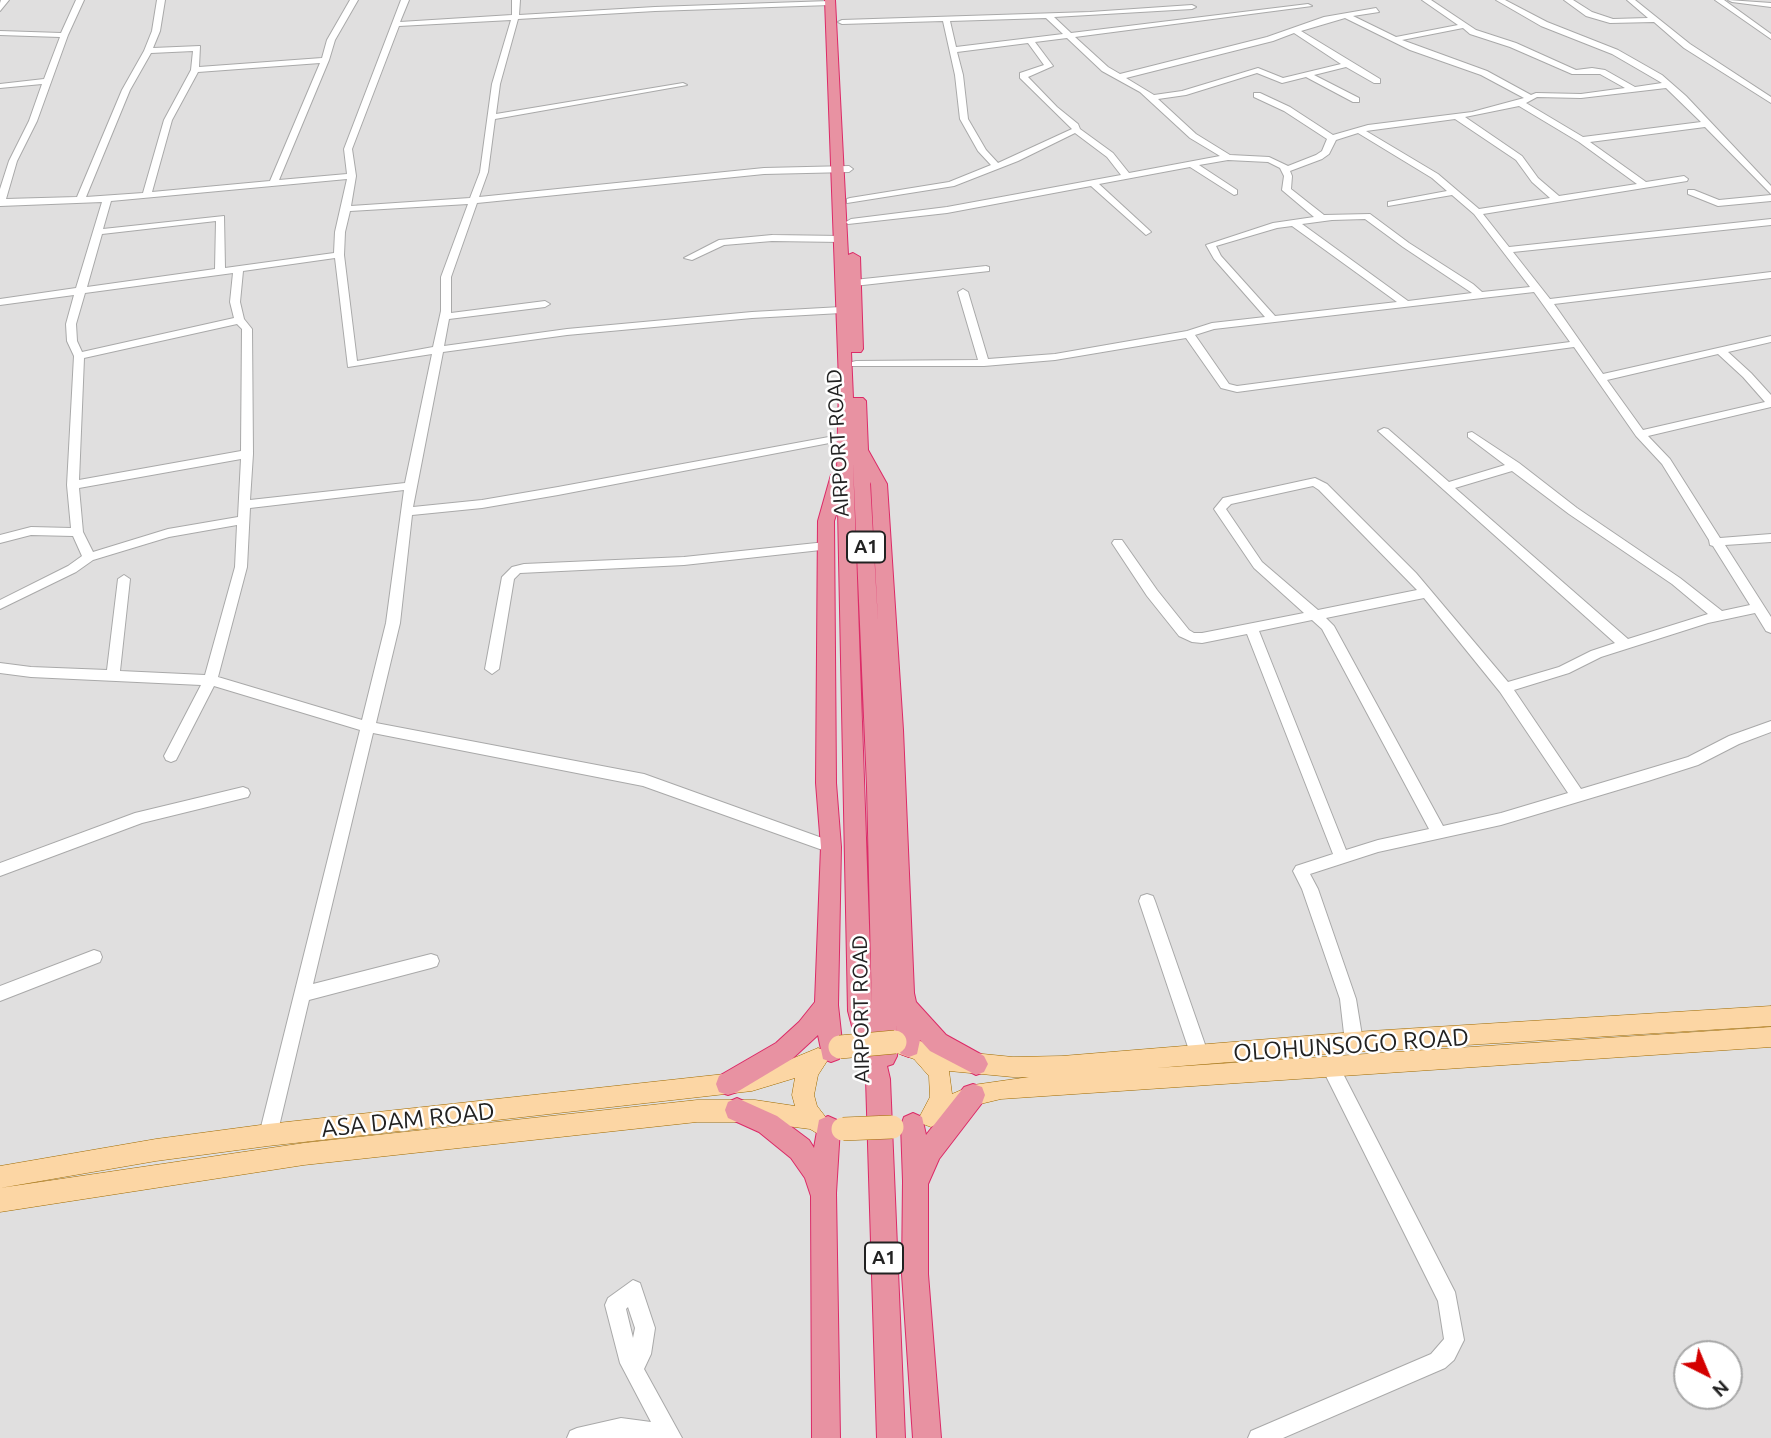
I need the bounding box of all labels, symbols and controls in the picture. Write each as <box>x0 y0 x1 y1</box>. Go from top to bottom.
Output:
street label: AIRPORT ROAD <box>822 368 854 518</box>
road number: A1 <box>847 532 885 562</box>
street label: AIRPORT ROAD <box>847 935 875 1083</box>
street label: OLOHUNSOGO ROAD <box>1232 1022 1470 1068</box>
street label: ASA DAM ROAD <box>320 1097 496 1143</box>
road number: A1 <box>865 1242 903 1274</box>
north arrow <box>1673 1340 1743 1410</box>
text: N <box>1708 1376 1734 1402</box>

